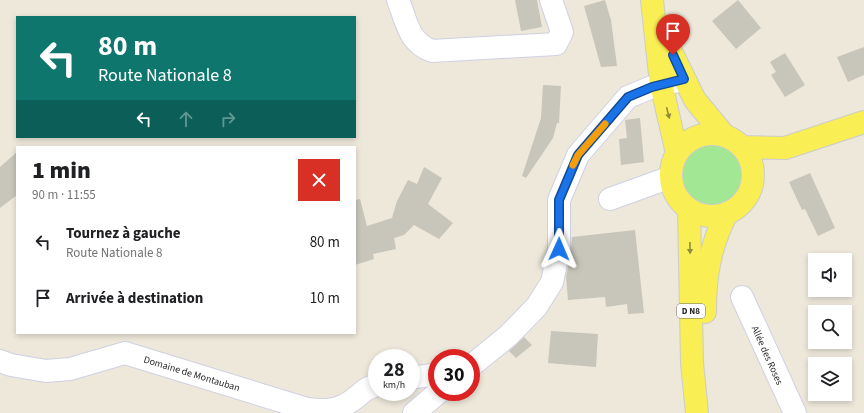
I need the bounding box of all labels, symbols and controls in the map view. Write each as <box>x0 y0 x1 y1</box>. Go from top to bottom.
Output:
pin <box>656 14 690 55</box>
icon: arrive <box>662 20 684 42</box>
text: 80 m <box>98 26 157 66</box>
icon: left <box>32 32 84 84</box>
text: Route Nationale 8 <box>98 63 232 88</box>
one-way arrow <box>665 107 671 119</box>
icon: left <box>133 108 155 130</box>
icon: ahead <box>175 108 197 130</box>
icon: right <box>217 108 239 130</box>
text: 1 min <box>32 153 91 188</box>
button: close <box>298 159 340 201</box>
text: 90 m · 11:55 <box>32 186 96 204</box>
text: Tournez à gauche <box>66 223 181 244</box>
position arrow <box>538 228 580 270</box>
icon: left <box>32 231 54 253</box>
text: 80 m <box>310 232 340 253</box>
one-way arrow <box>687 242 693 255</box>
text: Route Nationale 8 <box>66 244 163 262</box>
map controls <box>808 253 852 401</box>
button: sound <box>808 253 852 297</box>
icon: arrive <box>32 287 54 309</box>
text: Arrivée à destination <box>66 288 203 309</box>
text: 10 m <box>310 288 340 309</box>
road number: D N8 <box>677 304 705 318</box>
button: search <box>808 305 852 349</box>
street label: Allée des Roses <box>748 324 786 387</box>
speed limit sign: 30 <box>428 349 480 401</box>
street label: Domaine de Montauban <box>142 353 242 395</box>
text: 28 <box>383 356 405 384</box>
button: layers <box>808 357 852 401</box>
text: km/h <box>383 378 405 392</box>

